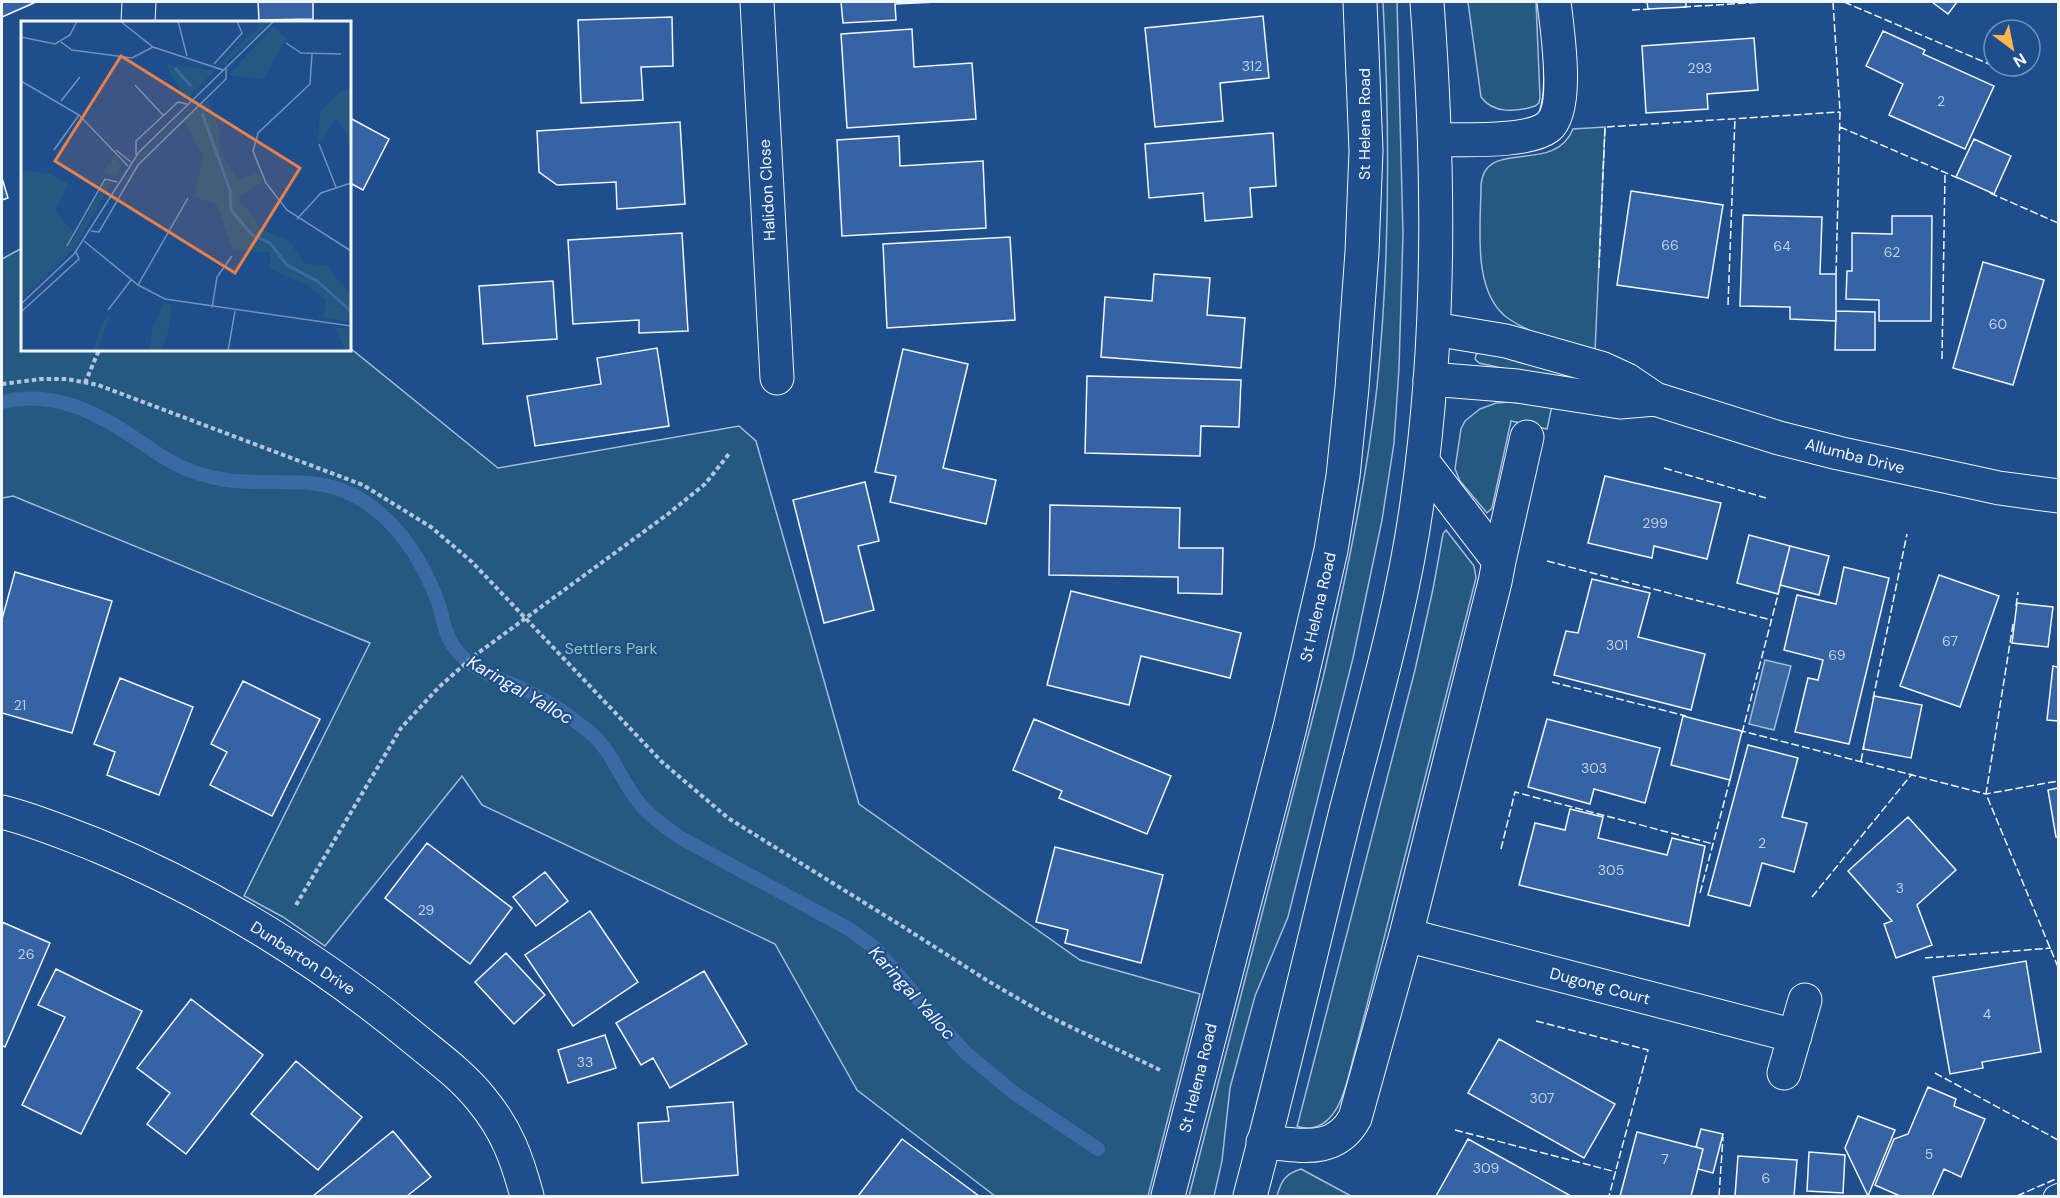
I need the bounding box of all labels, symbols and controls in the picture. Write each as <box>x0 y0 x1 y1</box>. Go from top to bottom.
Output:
north arrow <box>1982 18 2042 78</box>
inset map <box>21 21 351 351</box>
text: N <box>2009 48 2030 72</box>
house number: 312 <box>1242 57 1262 75</box>
house number: 293 <box>1688 59 1712 77</box>
street label: St Helena Road <box>1354 68 1375 180</box>
house number: 2 <box>1937 92 1945 110</box>
street label: Halidon Close <box>754 139 780 241</box>
house number: 66 <box>1661 236 1679 254</box>
house number: 64 <box>1773 237 1791 255</box>
house number: 62 <box>1884 243 1900 261</box>
house number: 60 <box>1989 315 2007 333</box>
street label: Allumba Drive <box>1803 433 1907 479</box>
house number: 299 <box>1642 514 1668 532</box>
street label: St Helena Road <box>1295 550 1341 664</box>
house number: 67 <box>1942 632 1958 650</box>
house number: 301 <box>1606 636 1628 654</box>
park label: Settlers Park <box>564 638 658 659</box>
house number: 69 <box>1828 646 1846 664</box>
water label: Karingal Yalloc <box>462 650 578 730</box>
house number: 21 <box>14 696 26 714</box>
house number: 303 <box>1581 759 1607 777</box>
house number: 2 <box>1758 834 1766 852</box>
house number: 305 <box>1598 861 1624 879</box>
house number: 3 <box>1896 879 1904 897</box>
house number: 29 <box>418 901 435 919</box>
street label: Dunbarton Drive <box>247 916 359 1000</box>
water label: Karingal Yalloc <box>863 941 961 1045</box>
house number: 26 <box>18 945 34 963</box>
street label: Dugong Court <box>1548 963 1652 1009</box>
house number: 4 <box>1983 1005 1992 1023</box>
street label: St Helena Road <box>1174 1021 1222 1135</box>
house number: 33 <box>577 1053 593 1071</box>
house number: 307 <box>1529 1089 1555 1107</box>
house number: 5 <box>1925 1145 1933 1163</box>
house number: 7 <box>1661 1150 1669 1168</box>
house number: 309 <box>1473 1159 1500 1177</box>
house number: 6 <box>1762 1169 1770 1187</box>

